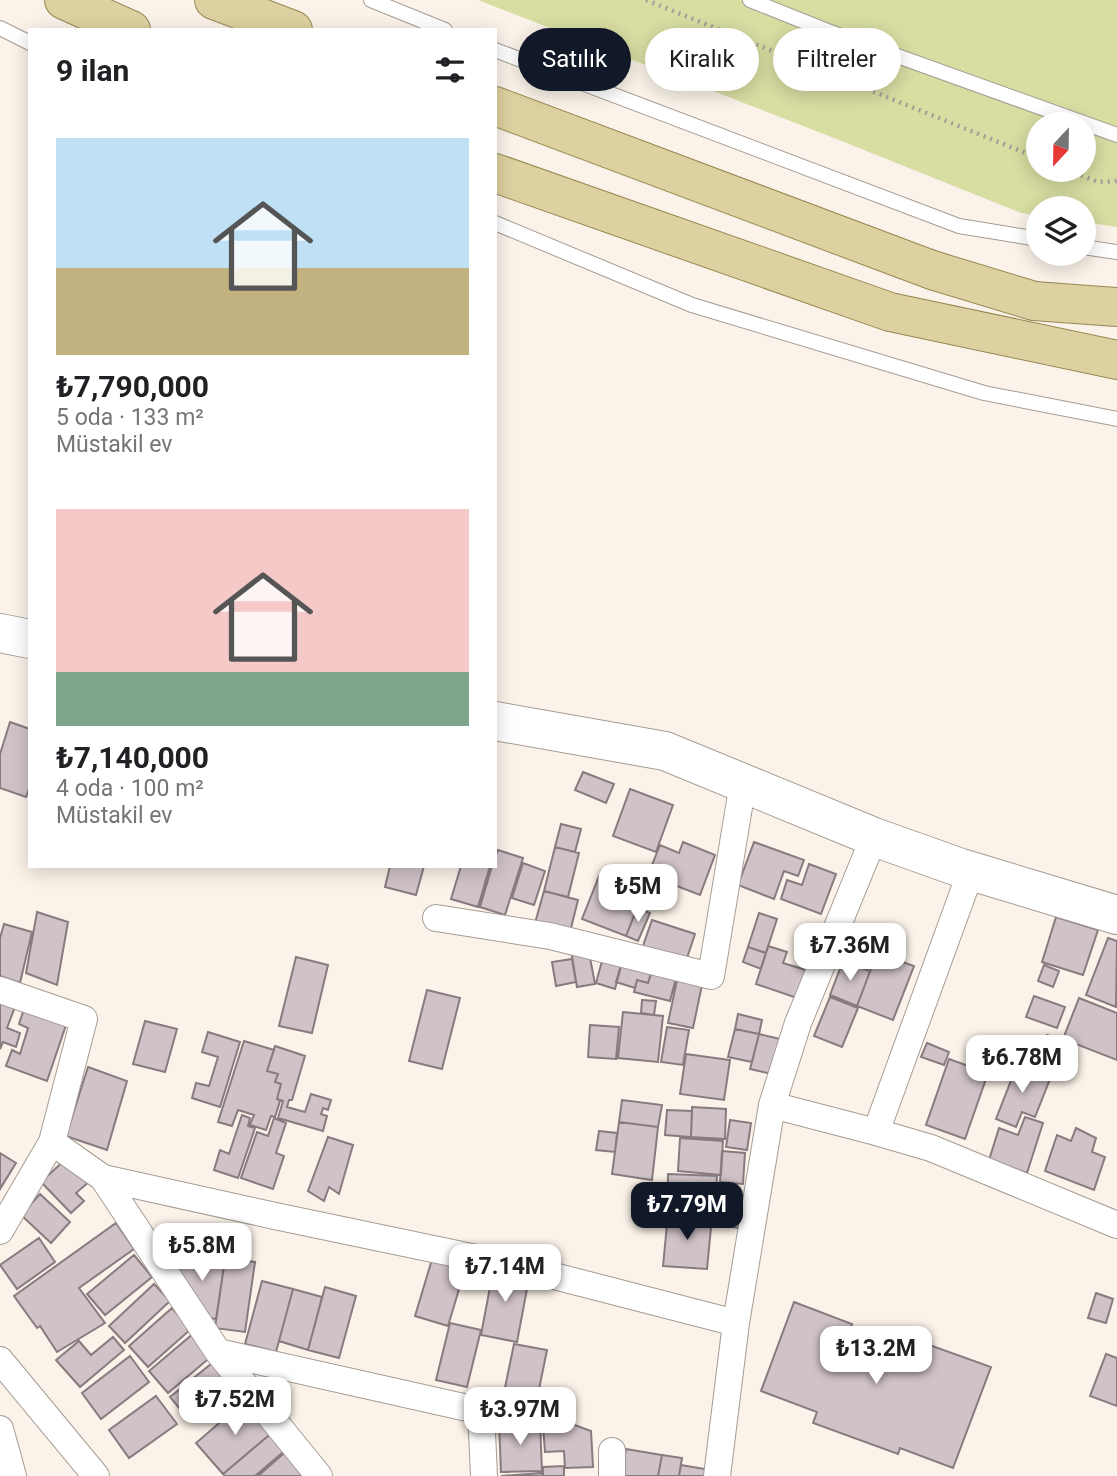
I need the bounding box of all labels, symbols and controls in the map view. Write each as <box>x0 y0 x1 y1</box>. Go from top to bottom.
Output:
chip: Satılık <box>518 28 631 91</box>
chip: Kiralık <box>645 28 759 91</box>
chip: Filtreler <box>773 28 901 91</box>
icon: filters <box>431 51 469 89</box>
text: 9 ilan <box>56 53 129 88</box>
north arrow <box>1026 112 1096 182</box>
map controls <box>1026 112 1096 266</box>
icon: home <box>200 183 326 309</box>
button: layers <box>1026 196 1096 266</box>
text: ₺7,790,000 <box>56 369 209 404</box>
text: 5 oda · 133 m² <box>56 404 204 431</box>
text: Müstakil ev <box>56 431 172 458</box>
icon: home <box>200 554 326 680</box>
text: ₺7,140,000 <box>56 740 209 775</box>
text: 4 oda · 100 m² <box>56 775 204 802</box>
text: Müstakil ev <box>56 802 172 829</box>
pin: ₺5M <box>604 864 672 924</box>
text: ₺5M <box>615 873 661 900</box>
pin: ₺7.36M <box>793 923 907 983</box>
text: ₺7.36M <box>810 932 890 959</box>
pin: ₺6.78M <box>965 1036 1079 1095</box>
text: ₺6.78M <box>982 1044 1062 1071</box>
pin: ₺7.79M <box>630 1182 744 1242</box>
text: ₺7.79M <box>647 1191 727 1218</box>
pin: ₺5.8M <box>153 1224 251 1283</box>
text: ₺5.8M <box>169 1232 235 1259</box>
pin: ₺7.14M <box>448 1244 562 1304</box>
text: ₺7.14M <box>465 1253 545 1280</box>
pin: ₺13.2M <box>819 1326 933 1386</box>
text: ₺13.2M <box>836 1335 916 1362</box>
pin: ₺7.52M <box>178 1378 292 1437</box>
text: ₺7.52M <box>195 1386 275 1413</box>
pin: ₺3.97M <box>463 1388 577 1447</box>
text: ₺3.97M <box>480 1396 560 1423</box>

